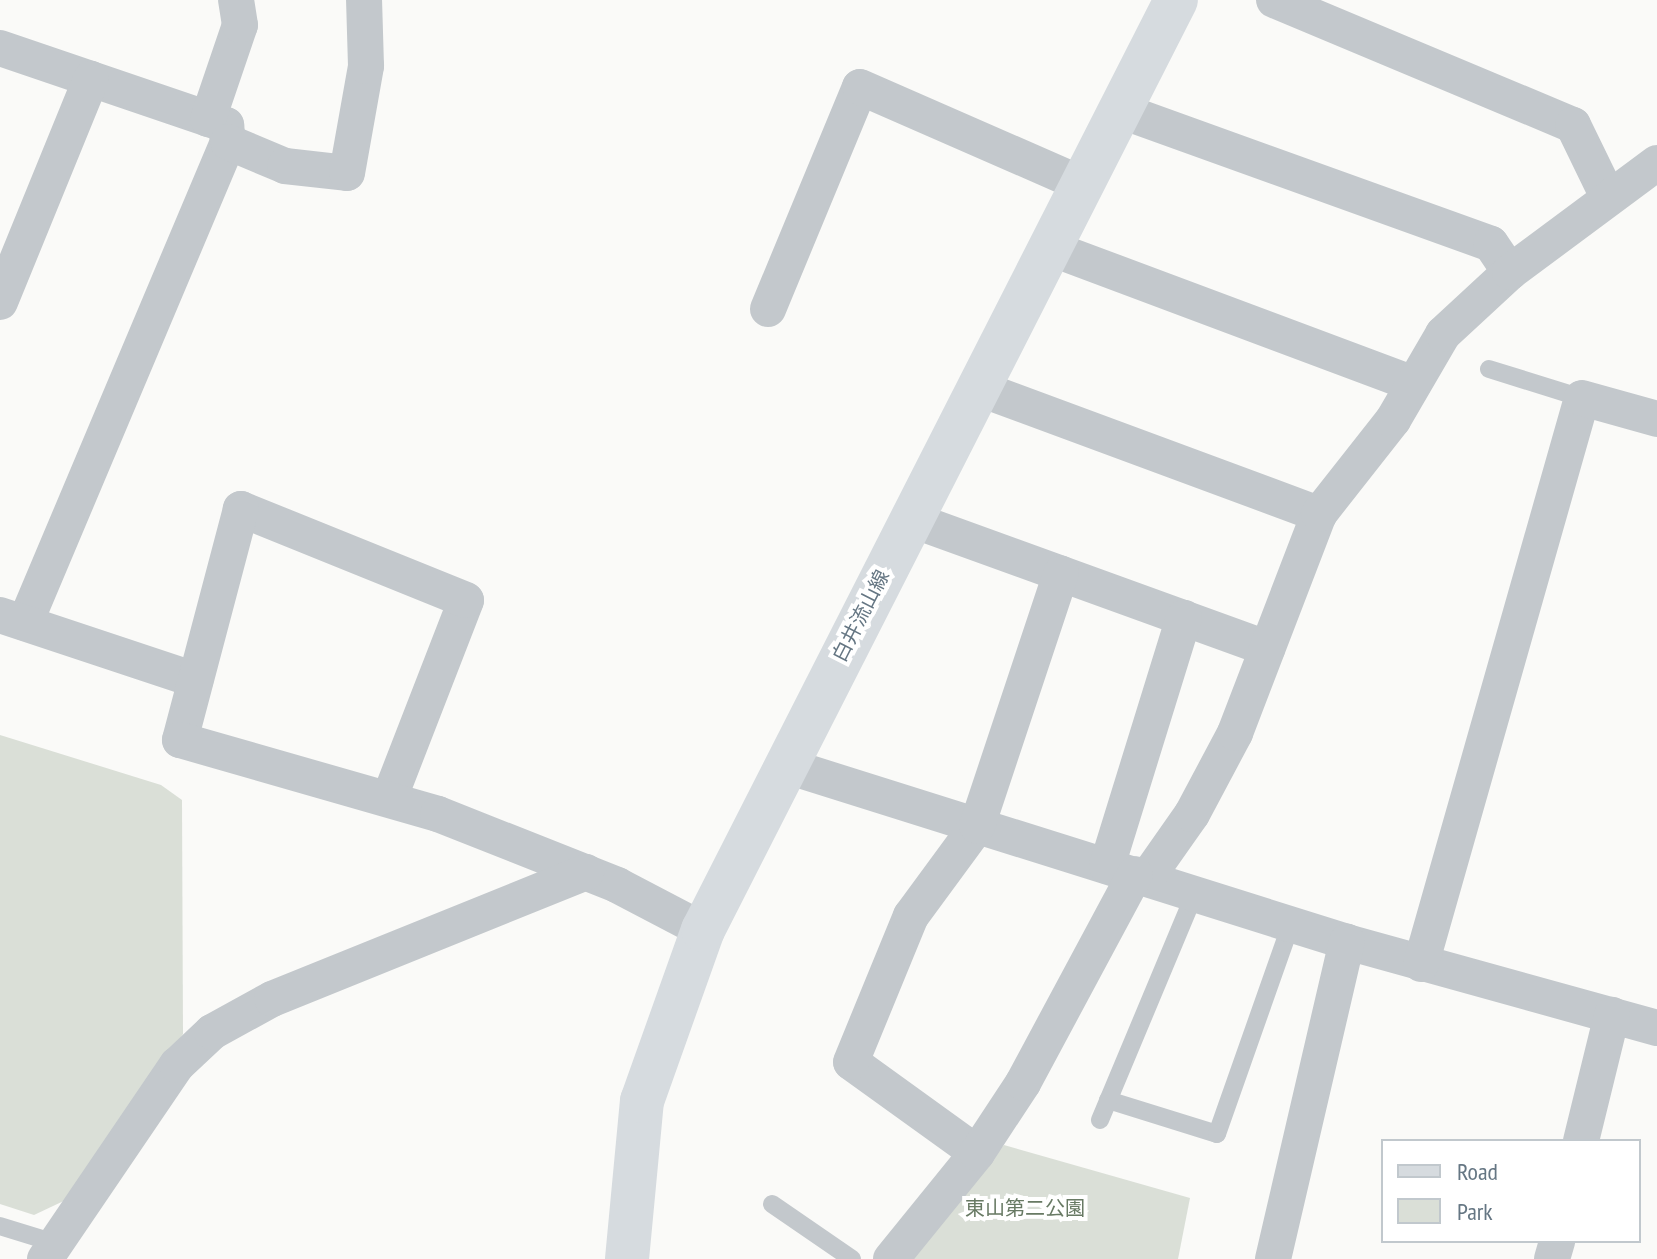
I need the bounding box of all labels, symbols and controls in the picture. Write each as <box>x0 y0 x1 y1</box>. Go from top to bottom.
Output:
street label: 白井流山線 <box>828 566 894 666</box>
legend <box>1381 1139 1641 1243</box>
text: Road <box>1457 1156 1498 1187</box>
park label: 東山第二公園 <box>965 1196 1085 1220</box>
text: Park <box>1457 1196 1493 1227</box>

